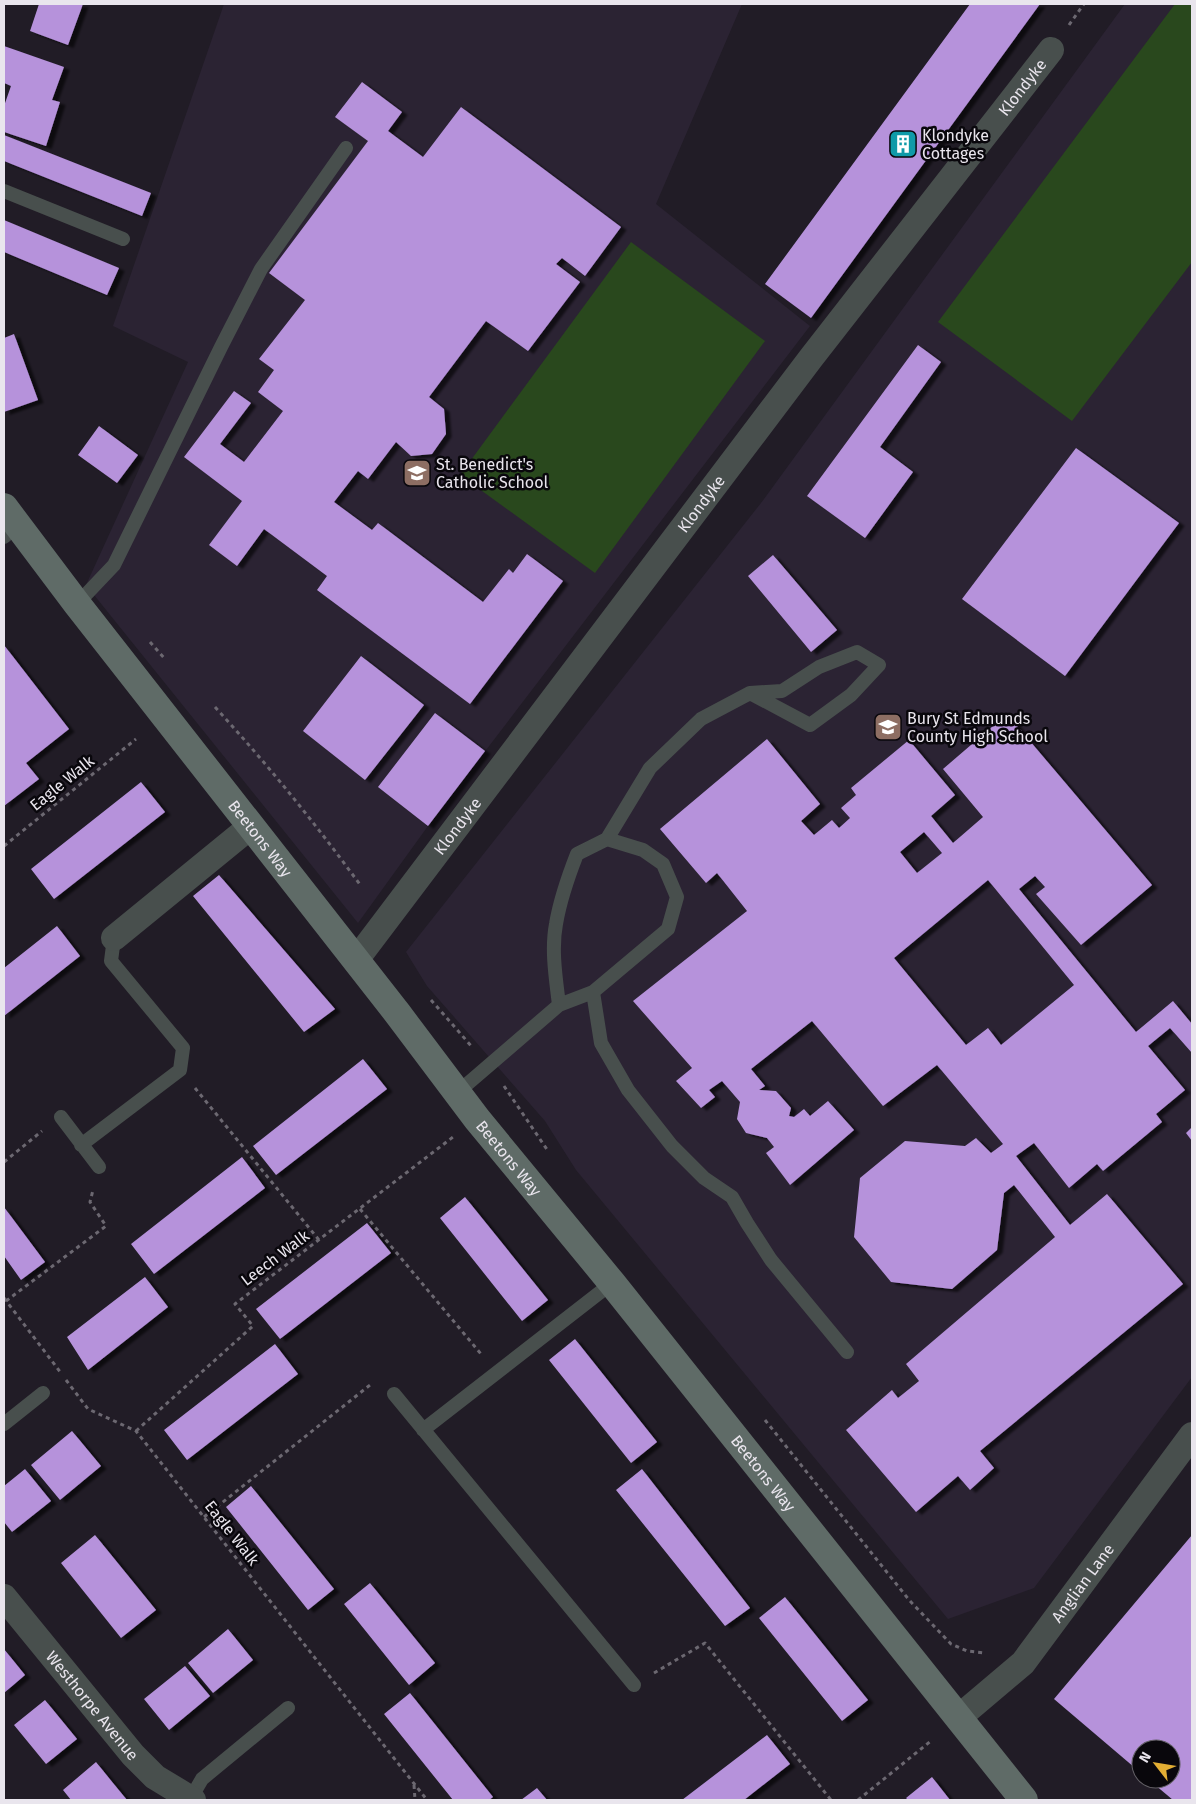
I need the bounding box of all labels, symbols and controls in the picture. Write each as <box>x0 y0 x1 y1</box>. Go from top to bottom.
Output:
street label: Klondyke <box>994 55 1050 119</box>
place label: Klondyke Cottages <box>922 126 989 163</box>
building icon: Klondyke Cottages <box>888 129 918 159</box>
place label: St. Benedict's Catholic School <box>436 455 549 492</box>
school or university icon: St. Benedict's Catholic School <box>402 458 432 488</box>
street label: Klondyke <box>673 471 729 536</box>
place label: Bury St Edmunds County High School <box>907 709 1048 746</box>
school or university icon: Bury St Edmunds County High School <box>873 712 903 742</box>
street label: Eagle Walk <box>26 751 99 815</box>
street label: Klondyke <box>430 794 485 858</box>
street label: Beetons Way <box>225 796 296 881</box>
street label: Beetons Way <box>472 1116 546 1200</box>
street label: Leech Walk <box>237 1226 313 1290</box>
street label: Beetons Way <box>727 1431 800 1515</box>
street label: Eagle Walk <box>201 1497 264 1570</box>
street label: Anglian Lane <box>1047 1540 1118 1626</box>
street label: Westhorpe Avenue <box>42 1647 143 1764</box>
north arrow <box>1131 1739 1181 1789</box>
text: N <box>1136 1749 1155 1766</box>

